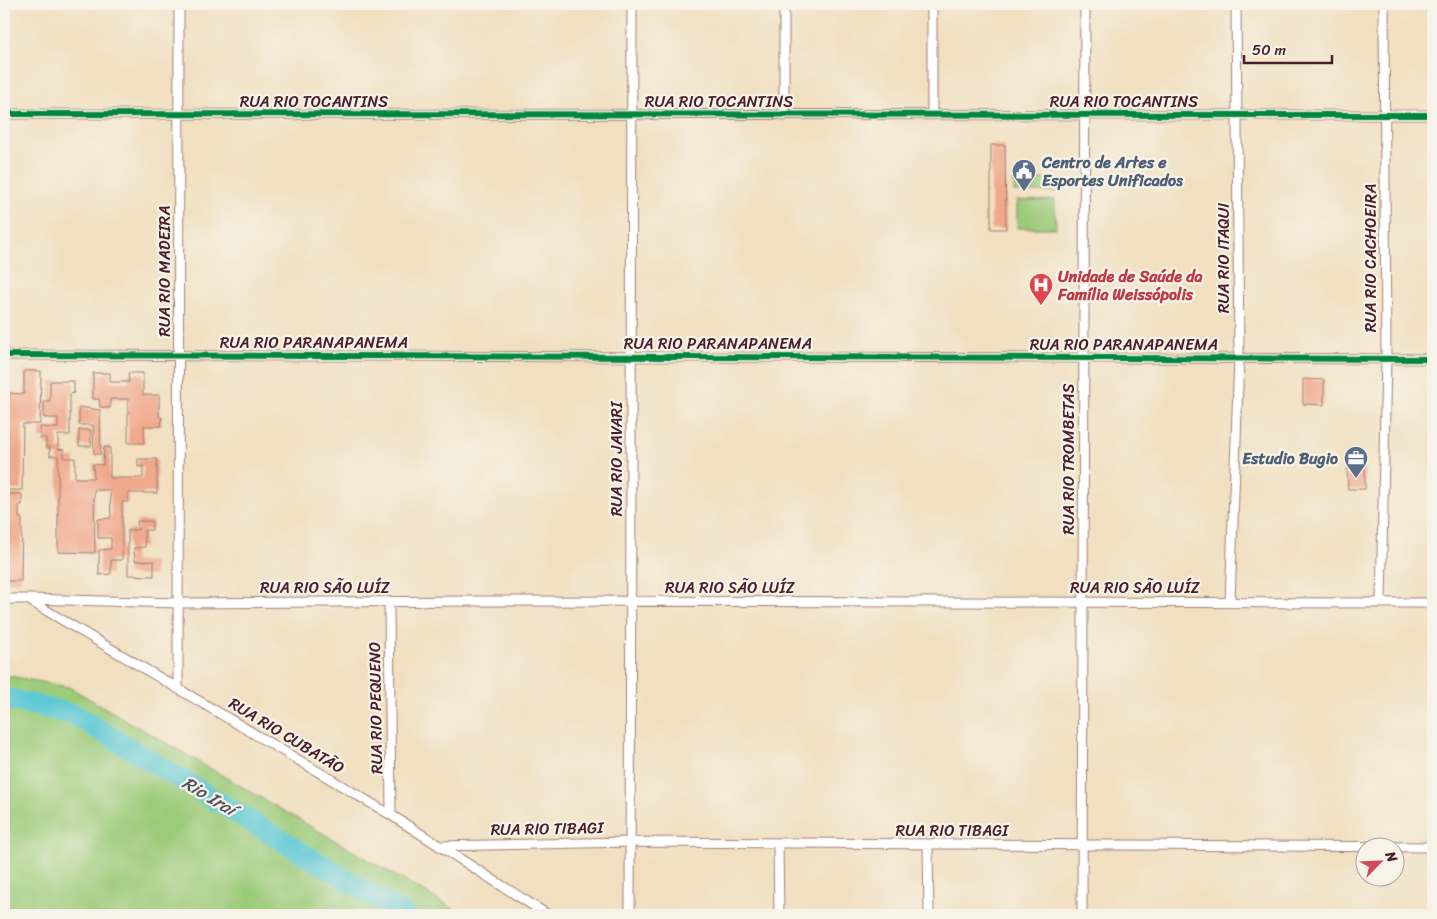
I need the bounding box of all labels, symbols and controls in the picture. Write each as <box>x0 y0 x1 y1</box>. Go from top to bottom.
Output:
scale bar <box>1244 32 1332 64</box>
text: 50 m <box>1252 37 1287 63</box>
street label: RUA RIO TOCANTINS <box>240 87 388 116</box>
street label: RUA RIO TOCANTINS <box>645 87 793 116</box>
street label: RUA RIO TOCANTINS <box>1050 87 1198 116</box>
place label: Centro de Artes e Esportes Unificados <box>1041 148 1183 195</box>
public building icon: Centro de Artes e Esportes Unificados <box>1011 158 1037 192</box>
street label: RUA RIO CACHOEIRA <box>1356 184 1385 332</box>
street label: RUA RIO ITAQUI <box>1209 203 1238 313</box>
street label: RUA RIO MADEIRA <box>150 205 179 337</box>
place label: Unidade de Saúde da Família Weissópolis <box>1057 262 1203 309</box>
hospital icon: Unidade de Saúde da Família Weissópolis <box>1028 272 1054 306</box>
street label: RUA RIO PARANAPANEMA <box>220 328 408 357</box>
street label: RUA RIO PARANAPANEMA <box>624 329 812 358</box>
street label: RUA RIO PARANAPANEMA <box>1030 330 1218 359</box>
street label: RUA RIO TROMBETAS <box>1054 383 1083 535</box>
street label: RUA RIO JAVARI <box>602 400 631 516</box>
place label: Estudio Bugio <box>1242 444 1338 473</box>
office icon: Estudio Bugio <box>1343 445 1369 479</box>
street label: RUA RIO SÃO LUÍZ <box>260 573 391 602</box>
street label: RUA RIO SÃO LUÍZ <box>665 573 796 602</box>
street label: RUA RIO SÃO LUÍZ <box>1070 573 1201 602</box>
street label: RUA RIO PEQUENO <box>360 642 391 774</box>
street label: RUA RIO CUBATÃO <box>223 689 350 782</box>
water label: Rio Iraí <box>176 767 247 827</box>
street label: RUA RIO TIBAGI <box>490 813 605 844</box>
street label: RUA RIO TIBAGI <box>896 816 1010 845</box>
north arrow <box>1354 836 1404 886</box>
text: N <box>1378 846 1405 867</box>

